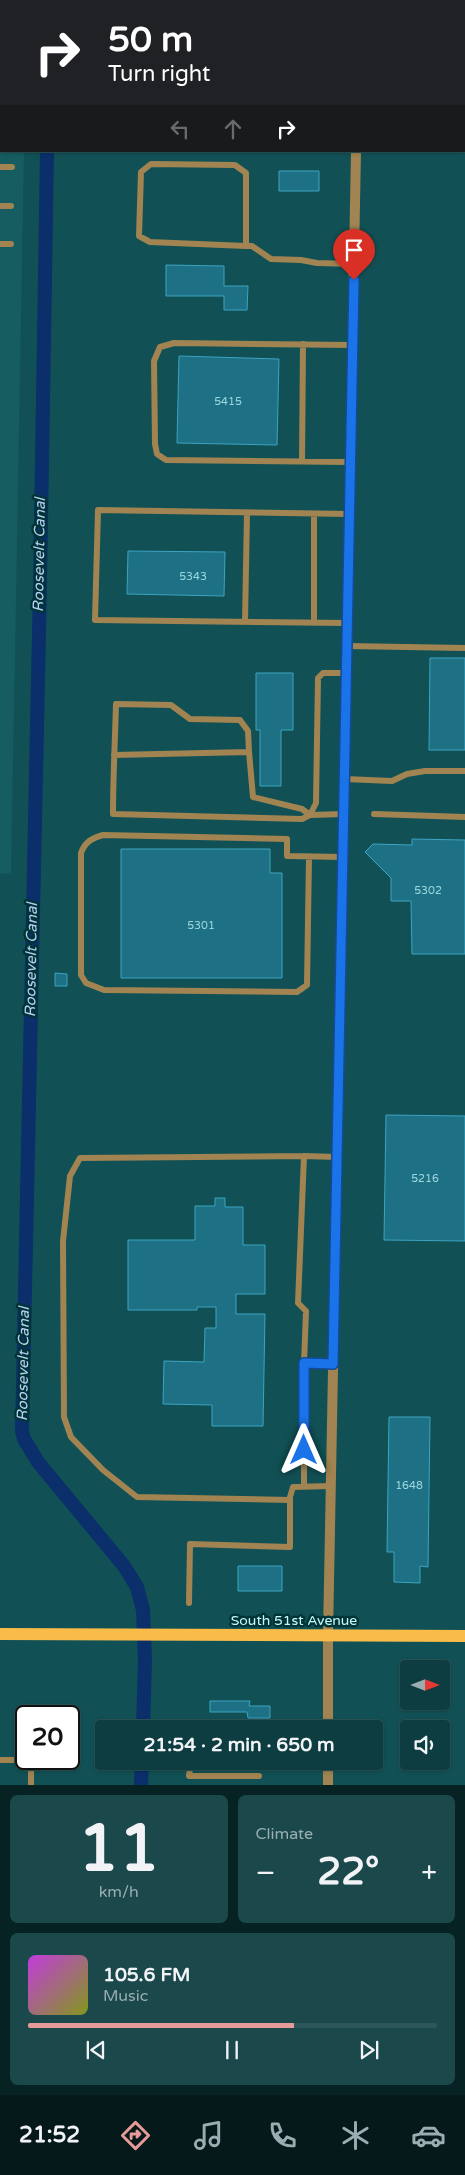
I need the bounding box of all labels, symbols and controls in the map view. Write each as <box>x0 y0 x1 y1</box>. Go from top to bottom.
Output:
text: 50 m <box>108 19 193 61</box>
icon: right <box>25 20 90 85</box>
text: Turn right <box>108 61 210 87</box>
icon: left <box>166 115 194 143</box>
icon: ahead <box>219 115 247 143</box>
icon: right <box>272 115 300 143</box>
pin <box>333 229 375 280</box>
icon: arrive <box>340 236 368 264</box>
house number: 5415 <box>214 395 242 408</box>
water label: Roosevelt Canal <box>29 495 49 612</box>
house number: 5343 <box>179 570 207 583</box>
house number: 5302 <box>414 884 442 897</box>
water label: Roosevelt Canal <box>21 900 41 1017</box>
house number: 5301 <box>187 919 215 932</box>
house number: 5216 <box>411 1172 439 1185</box>
water label: Roosevelt Canal <box>13 1304 33 1421</box>
position arrow <box>277 1423 329 1475</box>
house number: 1648 <box>395 1479 423 1492</box>
street label: South 51st Avenue <box>231 1612 357 1629</box>
north arrow <box>400 1660 450 1710</box>
map controls <box>400 1660 450 1770</box>
speed limit sign: 20 <box>15 1705 80 1770</box>
button: sound <box>400 1720 450 1770</box>
text: 21:54 · 2 min · 650 m <box>143 1734 335 1756</box>
text: 11 <box>78 1810 160 1889</box>
text: Climate <box>256 1824 313 1844</box>
text: 22° <box>317 1849 379 1895</box>
text: − <box>256 1856 275 1890</box>
text: + <box>421 1856 437 1890</box>
text: km/h <box>99 1882 139 1902</box>
text: 105.6 FM <box>103 1964 190 1986</box>
text: Music <box>103 1986 148 2006</box>
icon: previous <box>82 2036 110 2064</box>
icon: pause <box>218 2036 246 2064</box>
icon: next <box>355 2036 383 2064</box>
icon: directions <box>118 2118 153 2153</box>
icon: music <box>191 2118 226 2153</box>
icon: phone <box>265 2118 300 2153</box>
icon: climate <box>338 2118 373 2153</box>
icon: car <box>411 2118 446 2153</box>
text: 21:52 <box>19 2122 80 2148</box>

